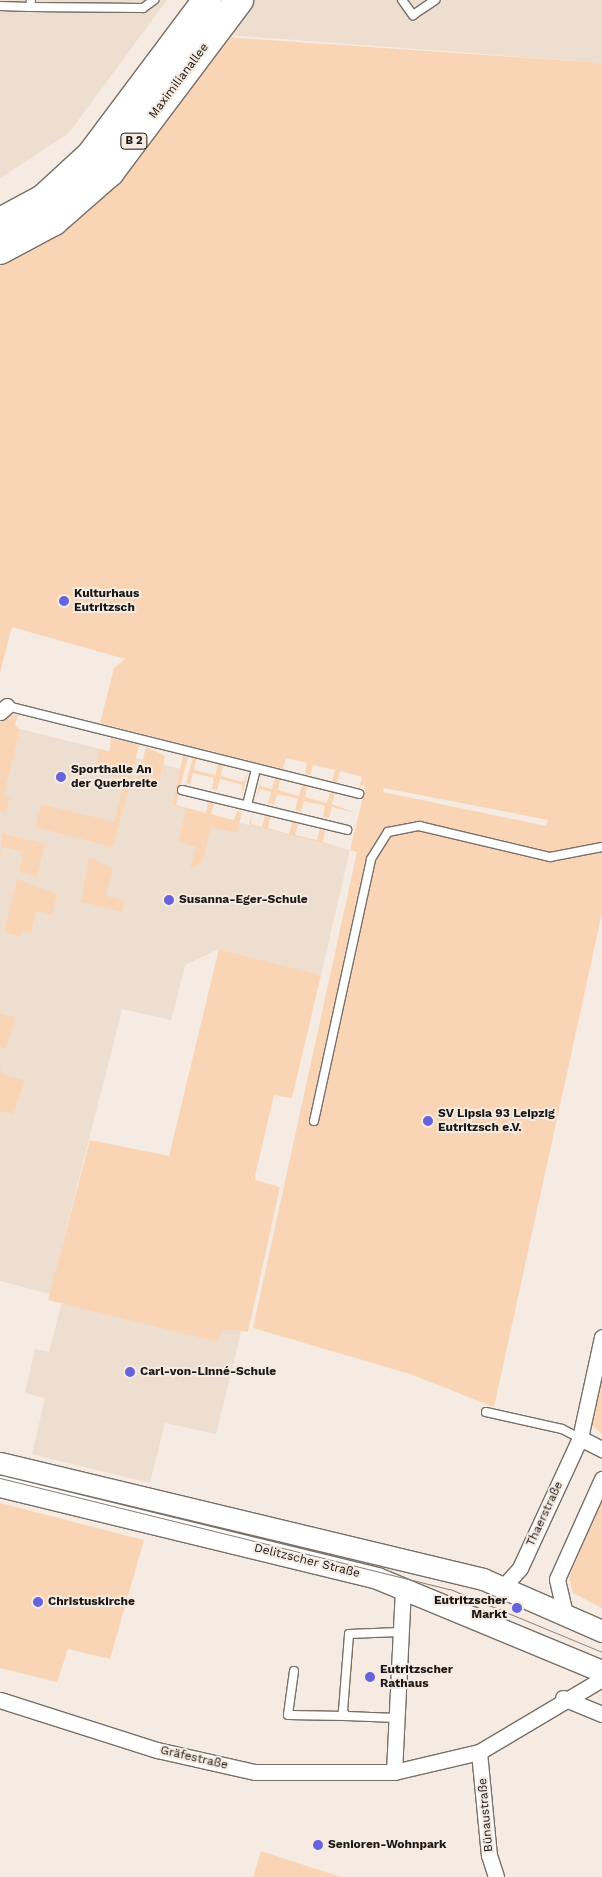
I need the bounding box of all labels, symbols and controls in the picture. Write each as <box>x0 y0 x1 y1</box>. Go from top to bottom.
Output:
street label: Maximilianallee <box>146 41 212 121</box>
road number: B 2 <box>120 132 148 150</box>
place label: Kulturhaus Eutritzsch <box>74 587 139 615</box>
marker: Kulturhaus Eutritzsch <box>58 595 70 607</box>
place label: Sporthalle An der Querbreite <box>71 763 158 791</box>
marker: Sporthalle An der Querbreite <box>55 771 67 783</box>
place label: Susanna-Eger-Schule <box>179 893 308 907</box>
marker: Susanna-Eger-Schule <box>163 894 175 906</box>
place label: SV Lipsia 93 Leipzig Eutritzsch e.V. <box>438 1107 555 1135</box>
marker: SV Lipsia 93 Leipzig Eutritzsch e.V. <box>422 1115 434 1127</box>
place label: Carl-von-Linné-Schule <box>140 1365 276 1379</box>
marker: Carl-von-Linné-Schule <box>124 1366 136 1378</box>
street label: Thaerstraße <box>524 1479 566 1549</box>
street label: Delitzscher Straße <box>252 1541 362 1581</box>
place label: Eutritzscher Markt <box>434 1594 507 1622</box>
place label: Christuskirche <box>48 1595 135 1609</box>
marker: Christuskirche <box>32 1596 44 1608</box>
marker: Eutritzscher Markt <box>511 1602 523 1614</box>
place label: Eutritzscher Rathaus <box>380 1663 453 1691</box>
marker: Eutritzscher Rathaus <box>364 1671 376 1683</box>
street label: Gräfestraße <box>159 1743 229 1773</box>
street label: Bünaustraße <box>476 1777 496 1853</box>
place label: Senioren-Wohnpark <box>328 1838 446 1852</box>
marker: Senioren-Wohnpark <box>312 1839 324 1851</box>

